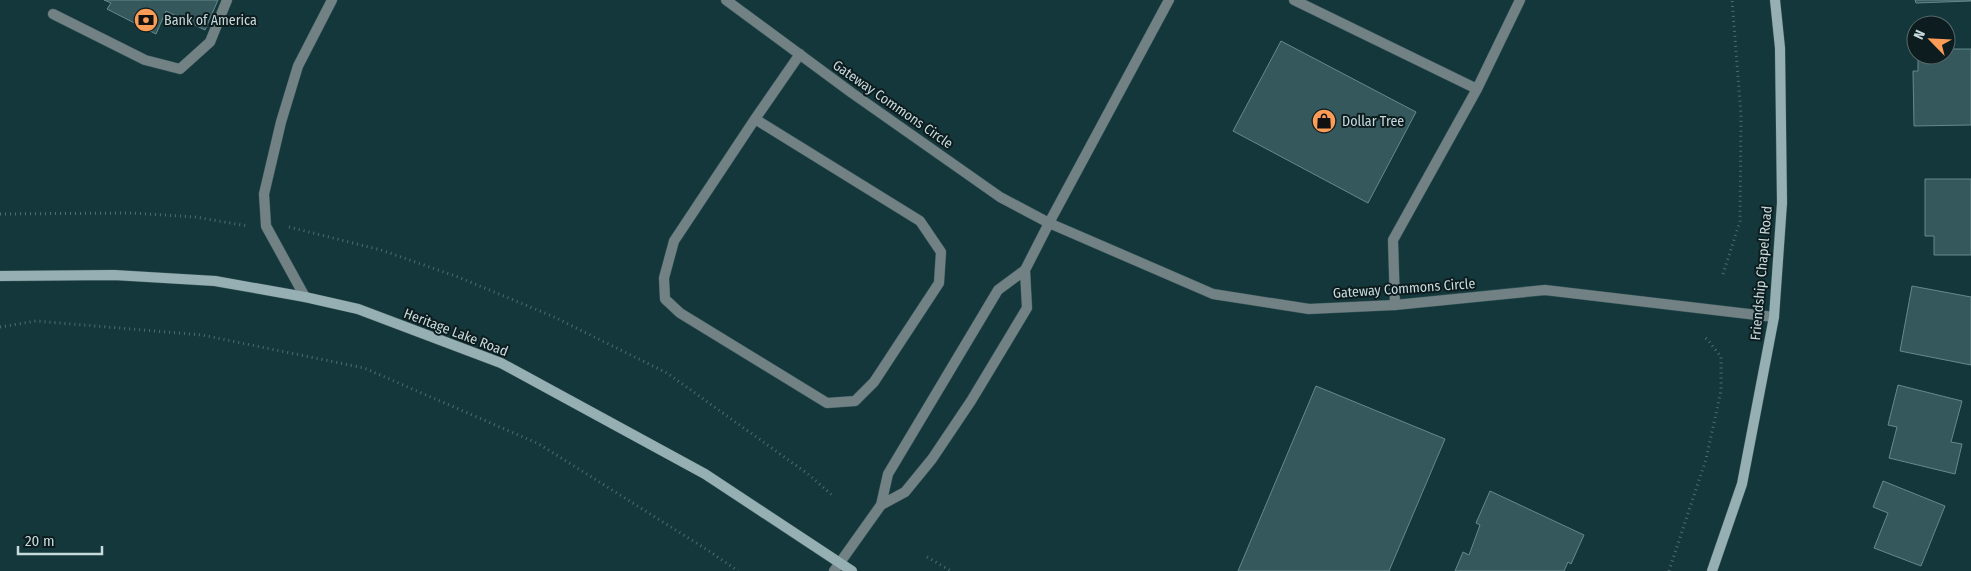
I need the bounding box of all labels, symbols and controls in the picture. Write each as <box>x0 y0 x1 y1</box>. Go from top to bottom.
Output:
bank icon: Bank of America <box>133 7 159 33</box>
place label: Bank of America <box>164 12 257 29</box>
north arrow <box>1906 15 1956 65</box>
text: N <box>1910 28 1929 42</box>
street label: Gateway Commons Circle <box>829 57 956 152</box>
shop icon: Dollar Tree <box>1311 108 1337 134</box>
place label: Dollar Tree <box>1342 113 1404 130</box>
street label: Friendship Chapel Road <box>1747 205 1776 341</box>
street label: Gateway Commons Circle <box>1332 275 1476 302</box>
street label: Heritage Lake Road <box>401 305 510 360</box>
scale bar <box>18 524 101 556</box>
text: 20 m <box>25 532 55 550</box>

